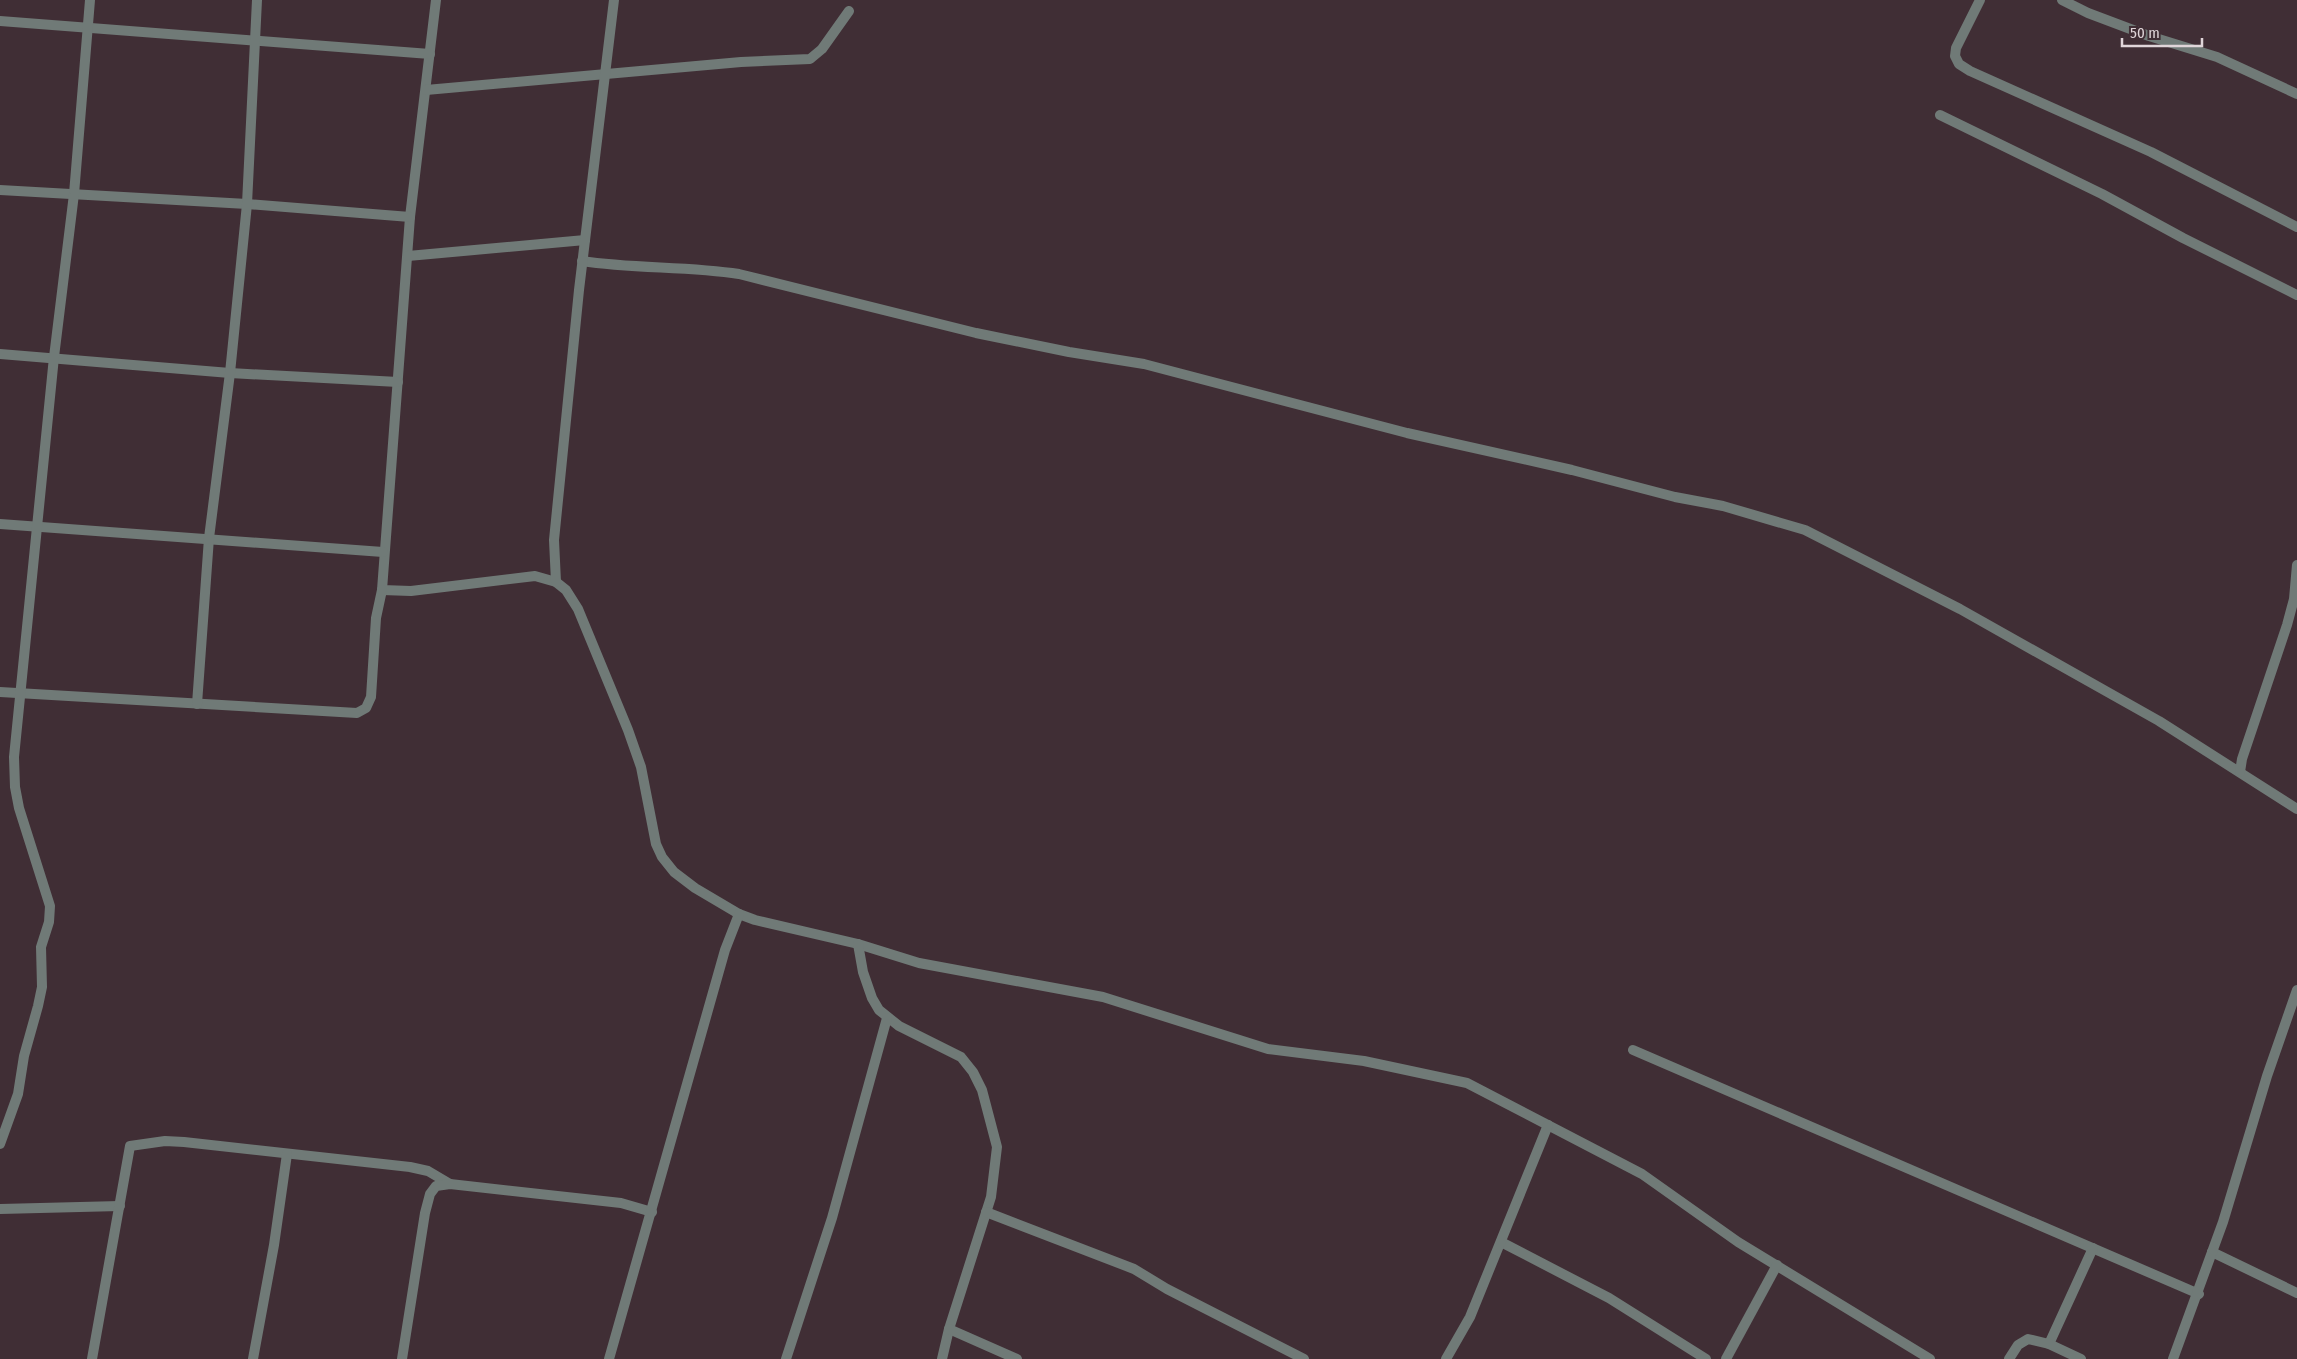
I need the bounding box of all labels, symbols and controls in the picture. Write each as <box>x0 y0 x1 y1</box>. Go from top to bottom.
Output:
scale bar <box>2122 15 2202 47</box>
text: 50 m <box>2130 24 2160 42</box>

